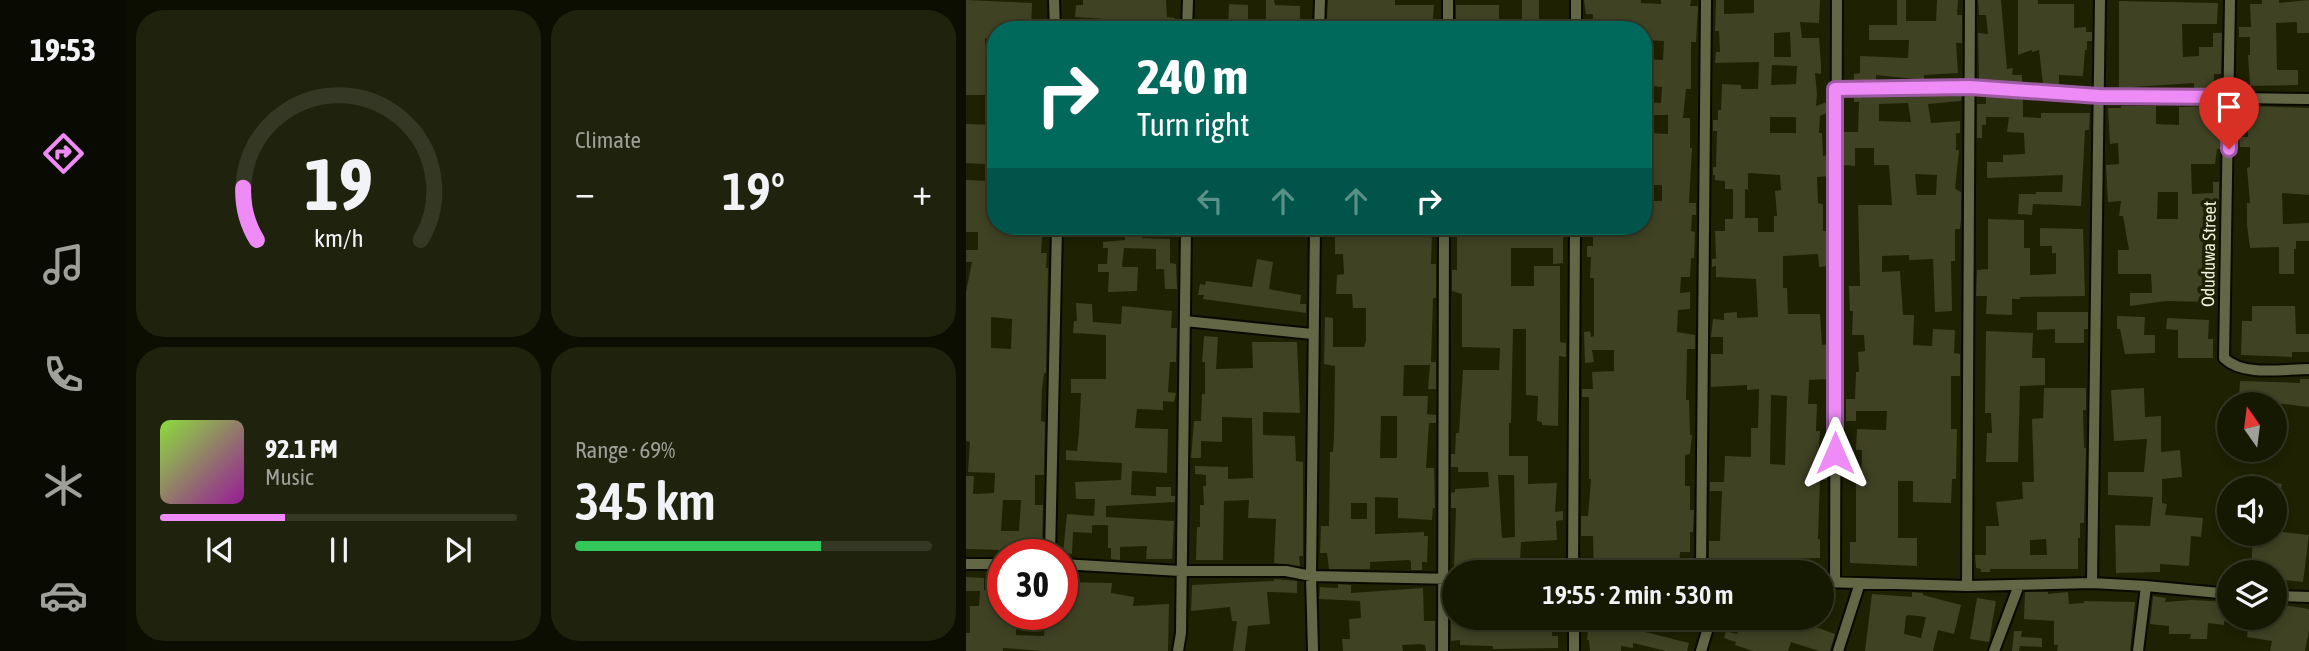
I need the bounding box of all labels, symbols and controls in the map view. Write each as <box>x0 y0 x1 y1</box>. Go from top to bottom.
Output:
text: 19:53 <box>30 31 96 68</box>
text: 240 m <box>1137 48 1248 104</box>
icon: right <box>1022 49 1113 140</box>
pin <box>2199 77 2259 149</box>
icon: arrive <box>2210 88 2248 126</box>
text: Turn right <box>1137 106 1250 143</box>
text: Climate <box>575 127 641 153</box>
icon: directions <box>39 129 88 178</box>
text: 19 <box>304 142 373 225</box>
text: 19° <box>722 161 785 221</box>
text: − <box>575 170 595 213</box>
text: + <box>912 170 932 213</box>
icon: left <box>1191 182 1229 220</box>
icon: ahead <box>1264 182 1302 220</box>
icon: ahead <box>1337 182 1375 220</box>
icon: right <box>1410 182 1448 220</box>
street label: Oduduwa Street <box>2197 201 2220 307</box>
text: km/h <box>314 223 363 251</box>
icon: music <box>39 240 88 289</box>
icon: phone <box>39 350 88 399</box>
north arrow <box>2217 392 2287 462</box>
map controls <box>2217 392 2287 630</box>
position arrow <box>1798 416 1872 490</box>
text: 92.1 FM <box>265 434 338 464</box>
text: Range · 69% <box>575 437 675 463</box>
icon: climate <box>39 461 88 510</box>
text: Music <box>265 464 313 490</box>
text: 345 km <box>575 471 716 531</box>
button: sound <box>2217 476 2287 546</box>
icon: previous <box>201 531 239 569</box>
icon: pause <box>320 531 358 569</box>
icon: next <box>439 531 477 569</box>
speed limit sign: 30 <box>987 539 1078 630</box>
button: layers <box>2217 560 2287 630</box>
icon: car <box>39 571 88 620</box>
text: 19:55 · 2 min · 530 m <box>1543 580 1733 610</box>

